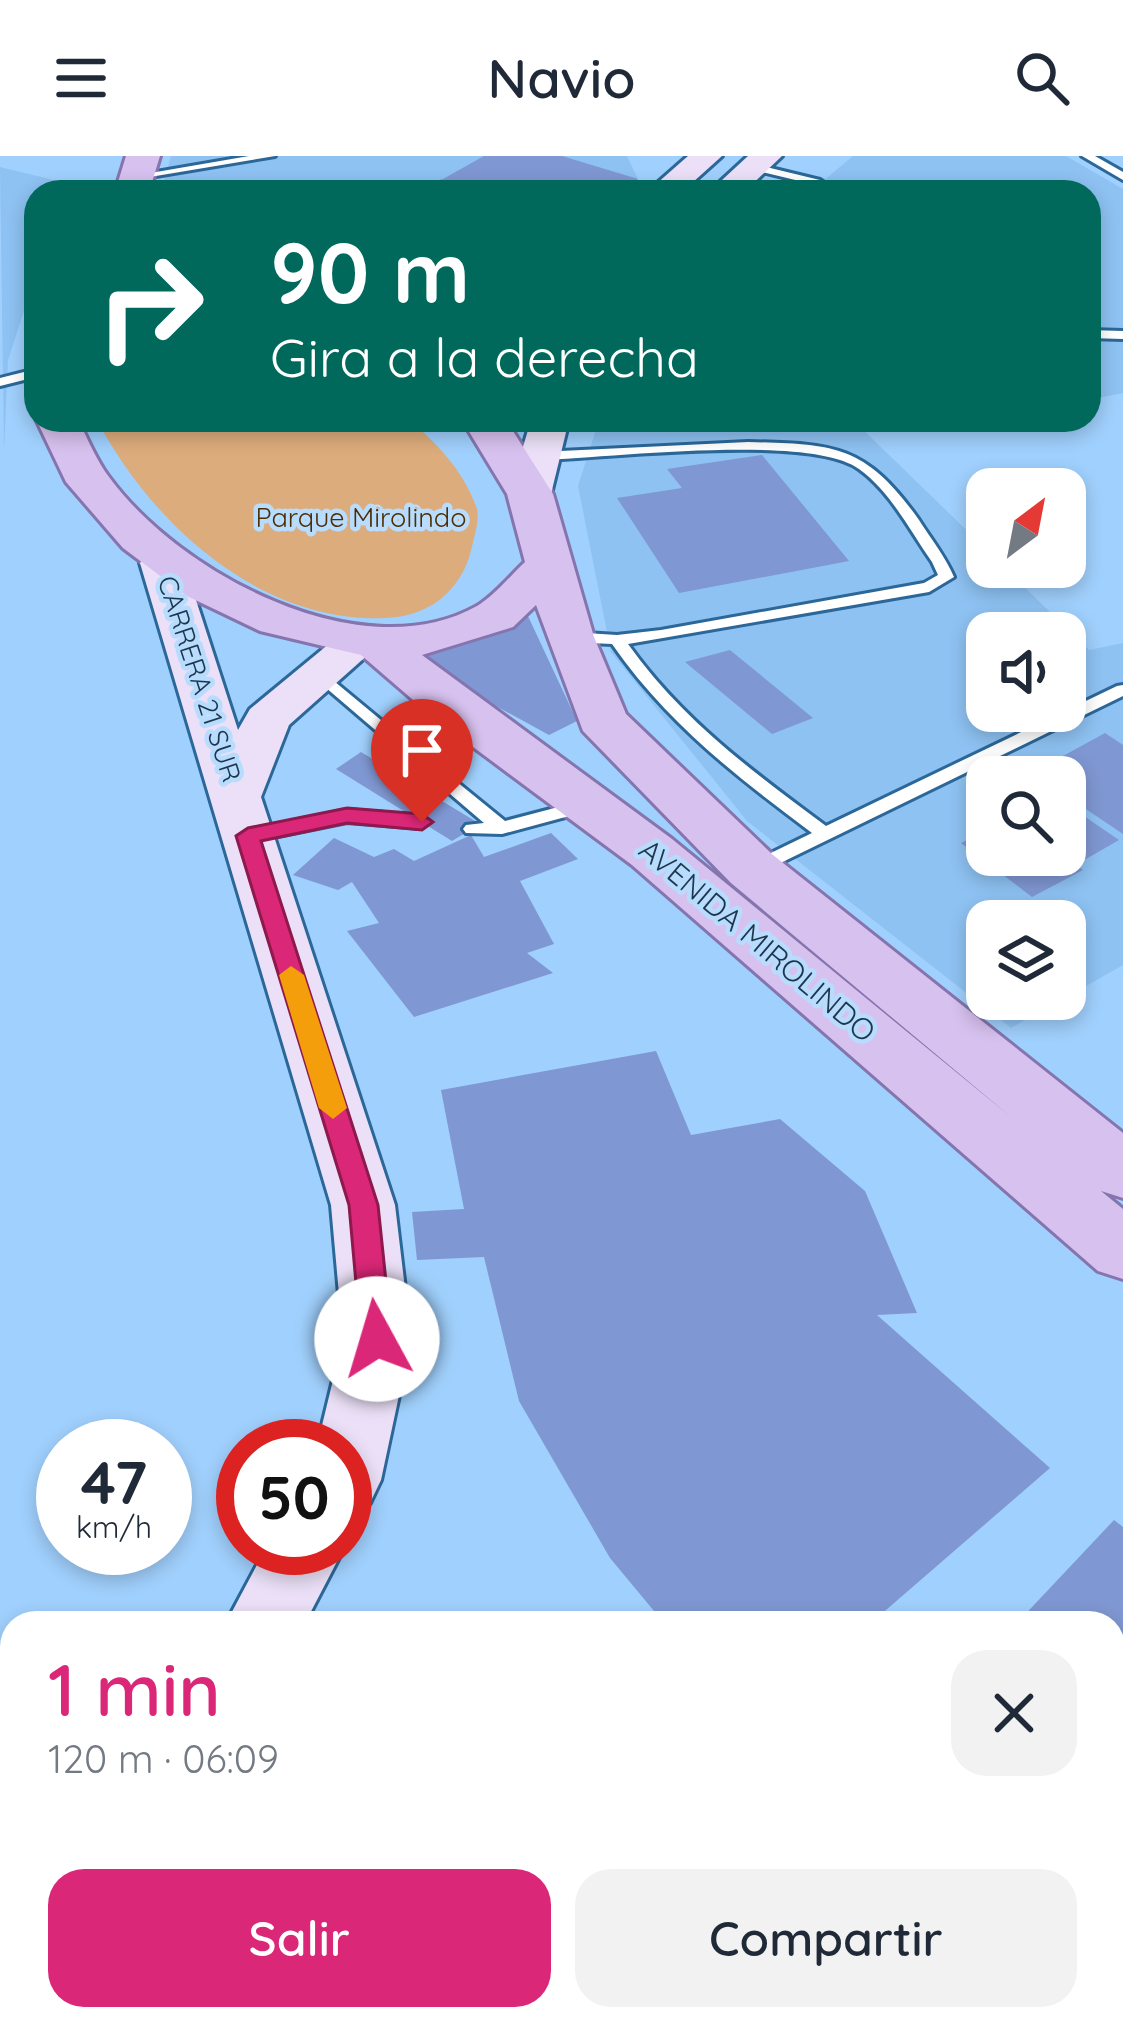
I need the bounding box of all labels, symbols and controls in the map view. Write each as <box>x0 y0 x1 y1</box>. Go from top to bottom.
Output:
text: Navio <box>488 44 635 112</box>
icon: menu <box>48 45 114 111</box>
icon: search <box>1009 45 1075 111</box>
text: 90 m <box>270 219 470 324</box>
icon: right <box>72 228 228 384</box>
text: Gira a la derecha <box>270 323 699 391</box>
north arrow <box>966 468 1086 588</box>
map controls <box>966 468 1086 1020</box>
park label: Parque Mirolindo <box>256 500 466 534</box>
street label: CARRERA 21 SUR <box>151 571 249 786</box>
button: sound <box>966 612 1086 732</box>
pin <box>371 699 473 822</box>
icon: arrive <box>389 717 455 783</box>
button: search <box>966 756 1086 876</box>
street label: AVENIDA MIROLINDO <box>632 830 884 1050</box>
button: layers <box>966 900 1086 1020</box>
position arrow <box>314 1276 440 1402</box>
speed limit sign: 50 <box>216 1419 372 1575</box>
text: 47 <box>81 1444 147 1519</box>
text: km/h <box>76 1508 152 1546</box>
text: 1 min <box>48 1644 221 1734</box>
button: close <box>951 1650 1077 1776</box>
text: 120 m · 06:09 <box>48 1734 279 1783</box>
button: Salir <box>48 1869 551 2007</box>
button: Compartir <box>575 1869 1077 2007</box>

